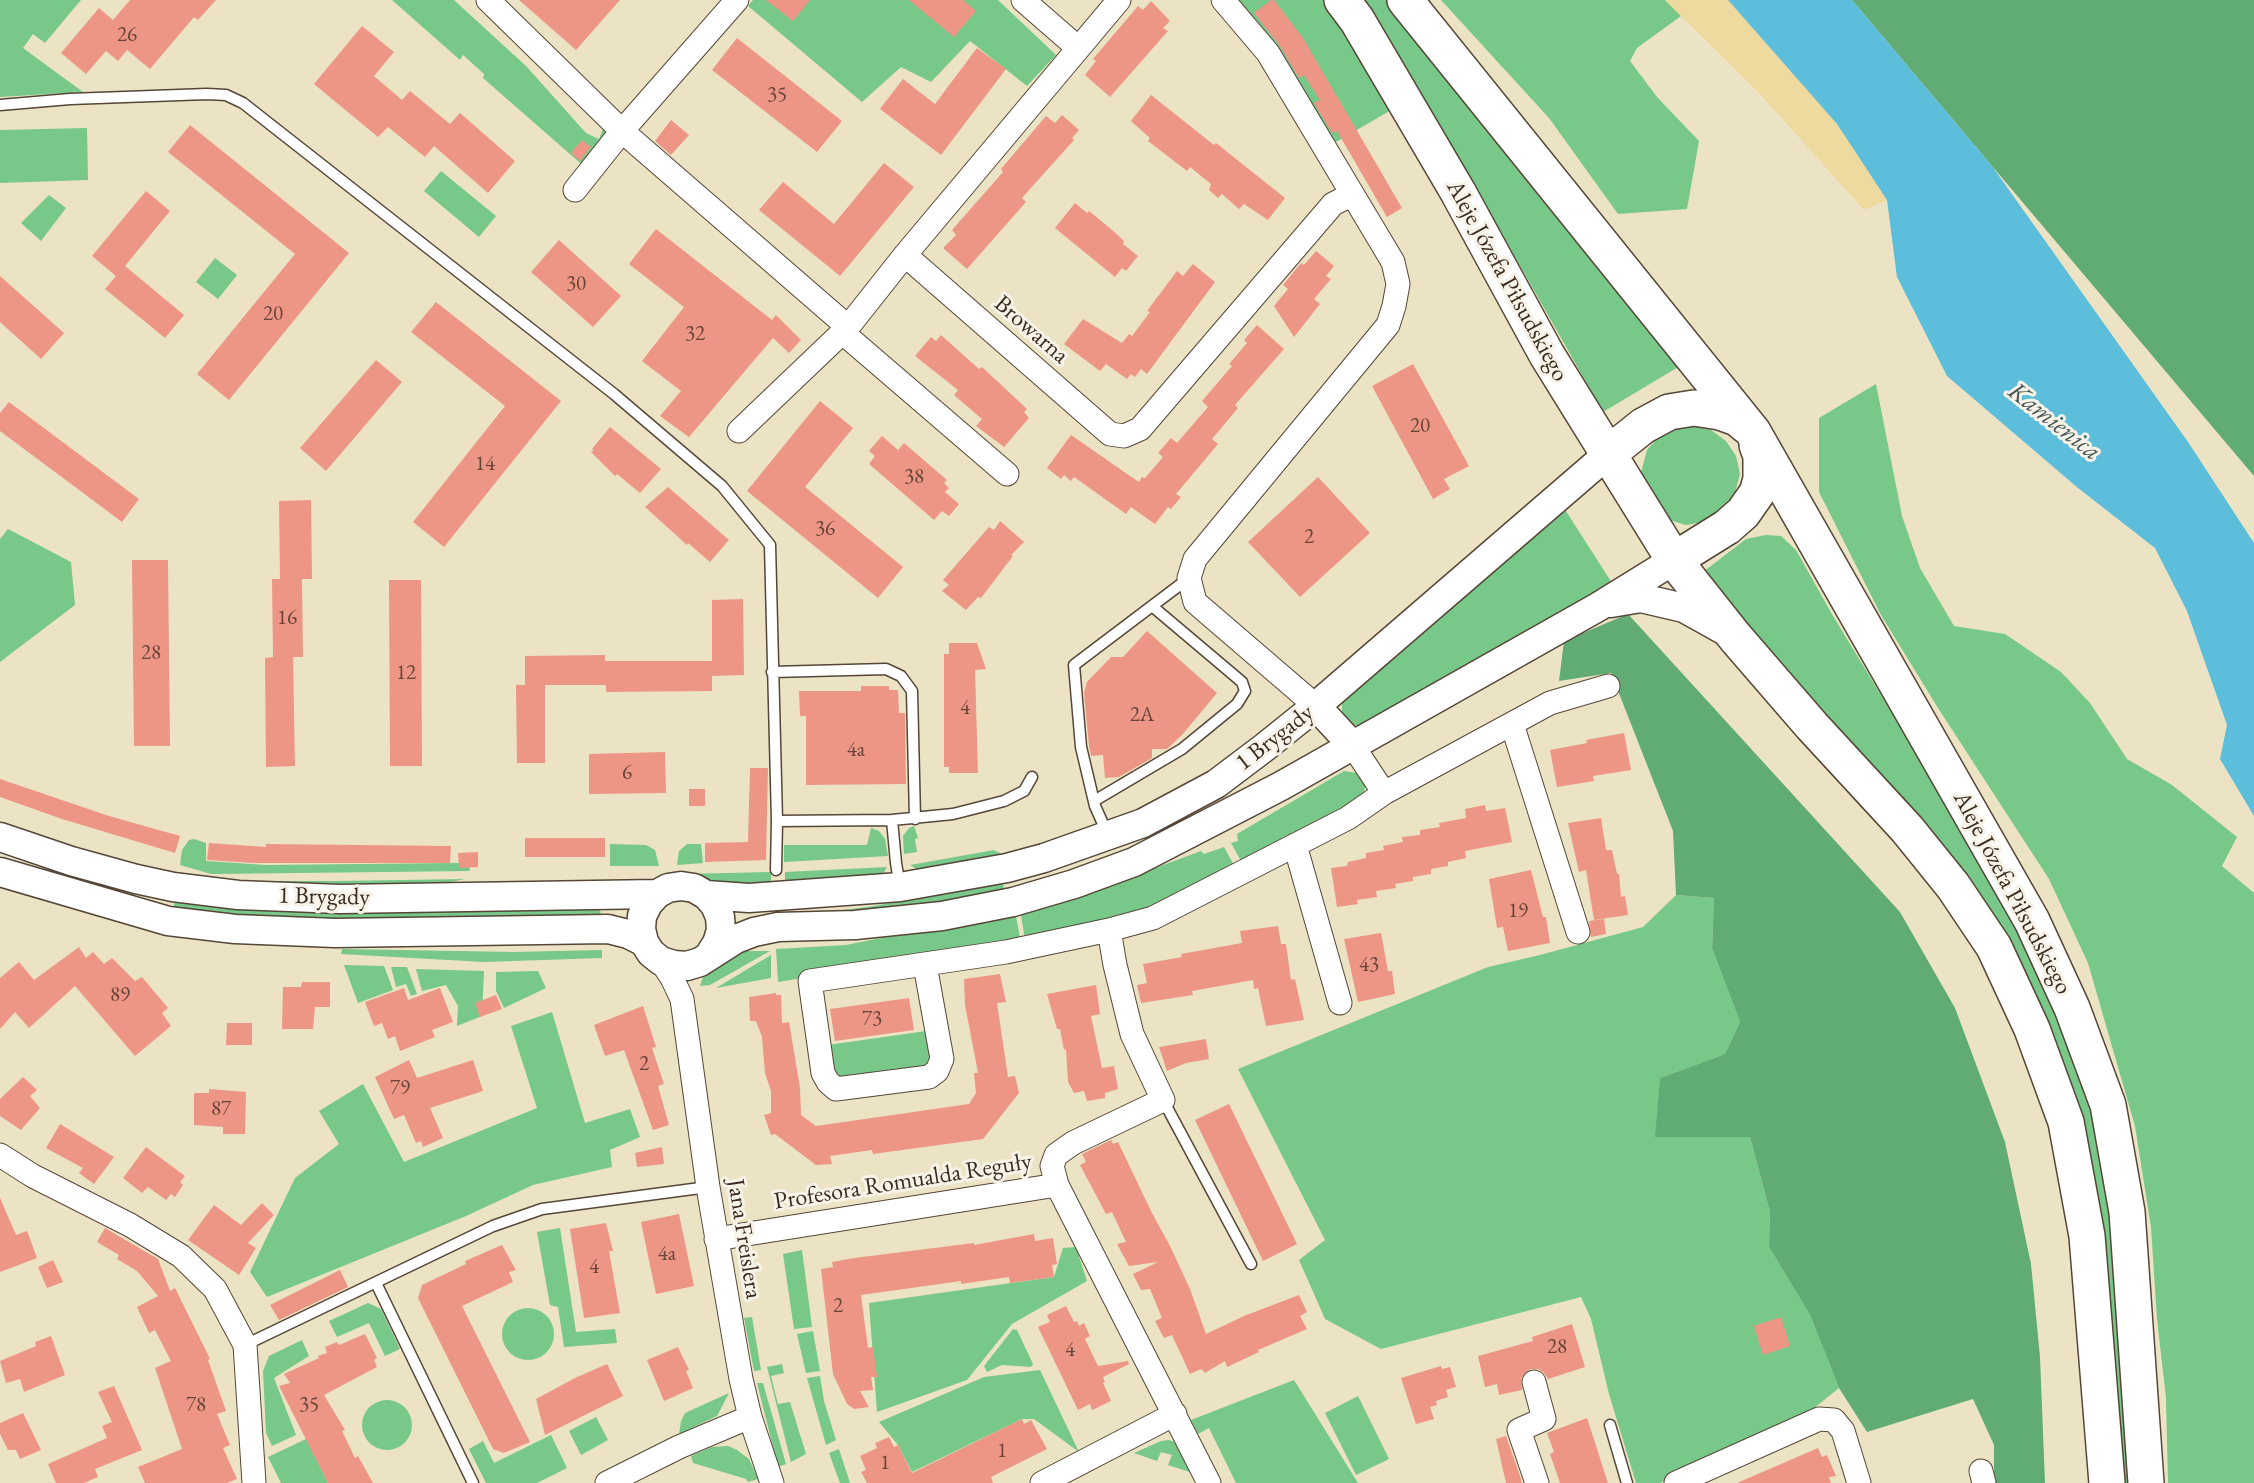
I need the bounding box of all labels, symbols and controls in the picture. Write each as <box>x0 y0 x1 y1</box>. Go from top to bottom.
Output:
house number: 26 <box>117 22 137 48</box>
house number: 35 <box>767 82 787 108</box>
street label: Aleje Józefa Piłsudskiego <box>1440 175 1574 387</box>
house number: 30 <box>566 271 586 297</box>
street label: Browarna <box>988 290 1074 370</box>
house number: 20 <box>263 301 283 327</box>
house number: 32 <box>685 321 705 347</box>
water label: Kamienica <box>2002 376 2106 468</box>
house number: 20 <box>1410 413 1430 439</box>
house number: 14 <box>475 451 495 477</box>
house number: 38 <box>904 464 924 490</box>
house number: 36 <box>815 516 835 542</box>
house number: 2 <box>1304 524 1314 550</box>
house number: 16 <box>277 605 297 631</box>
house number: 28 <box>141 640 161 666</box>
house number: 12 <box>396 660 416 686</box>
house number: 4 <box>960 695 970 721</box>
street label: 1 Brygady <box>1230 698 1320 778</box>
house number: 2A <box>1130 702 1154 728</box>
house number: 4a <box>847 737 865 763</box>
house number: 6 <box>622 760 632 786</box>
street label: Aleje Józefa Piłsudskiego <box>1946 787 2078 999</box>
street label: 1 Brygady <box>278 882 370 912</box>
house number: 19 <box>1508 898 1528 924</box>
house number: 43 <box>1359 952 1379 978</box>
house number: 89 <box>110 982 130 1008</box>
house number: 73 <box>862 1006 882 1032</box>
house number: 2 <box>639 1051 649 1077</box>
house number: 79 <box>390 1075 410 1101</box>
house number: 87 <box>211 1096 231 1122</box>
street label: Profesora Romualda Reguły <box>772 1147 1034 1217</box>
street label: Jana Freislera <box>720 1177 768 1301</box>
house number: 4a <box>658 1241 676 1267</box>
house number: 4 <box>589 1254 599 1280</box>
house number: 2 <box>833 1293 843 1319</box>
house number: 28 <box>1547 1334 1567 1360</box>
house number: 4 <box>1065 1337 1075 1363</box>
house number: 78 <box>186 1392 206 1418</box>
house number: 35 <box>299 1392 319 1418</box>
house number: 1 <box>997 1438 1007 1464</box>
house number: 1 <box>880 1450 890 1476</box>

